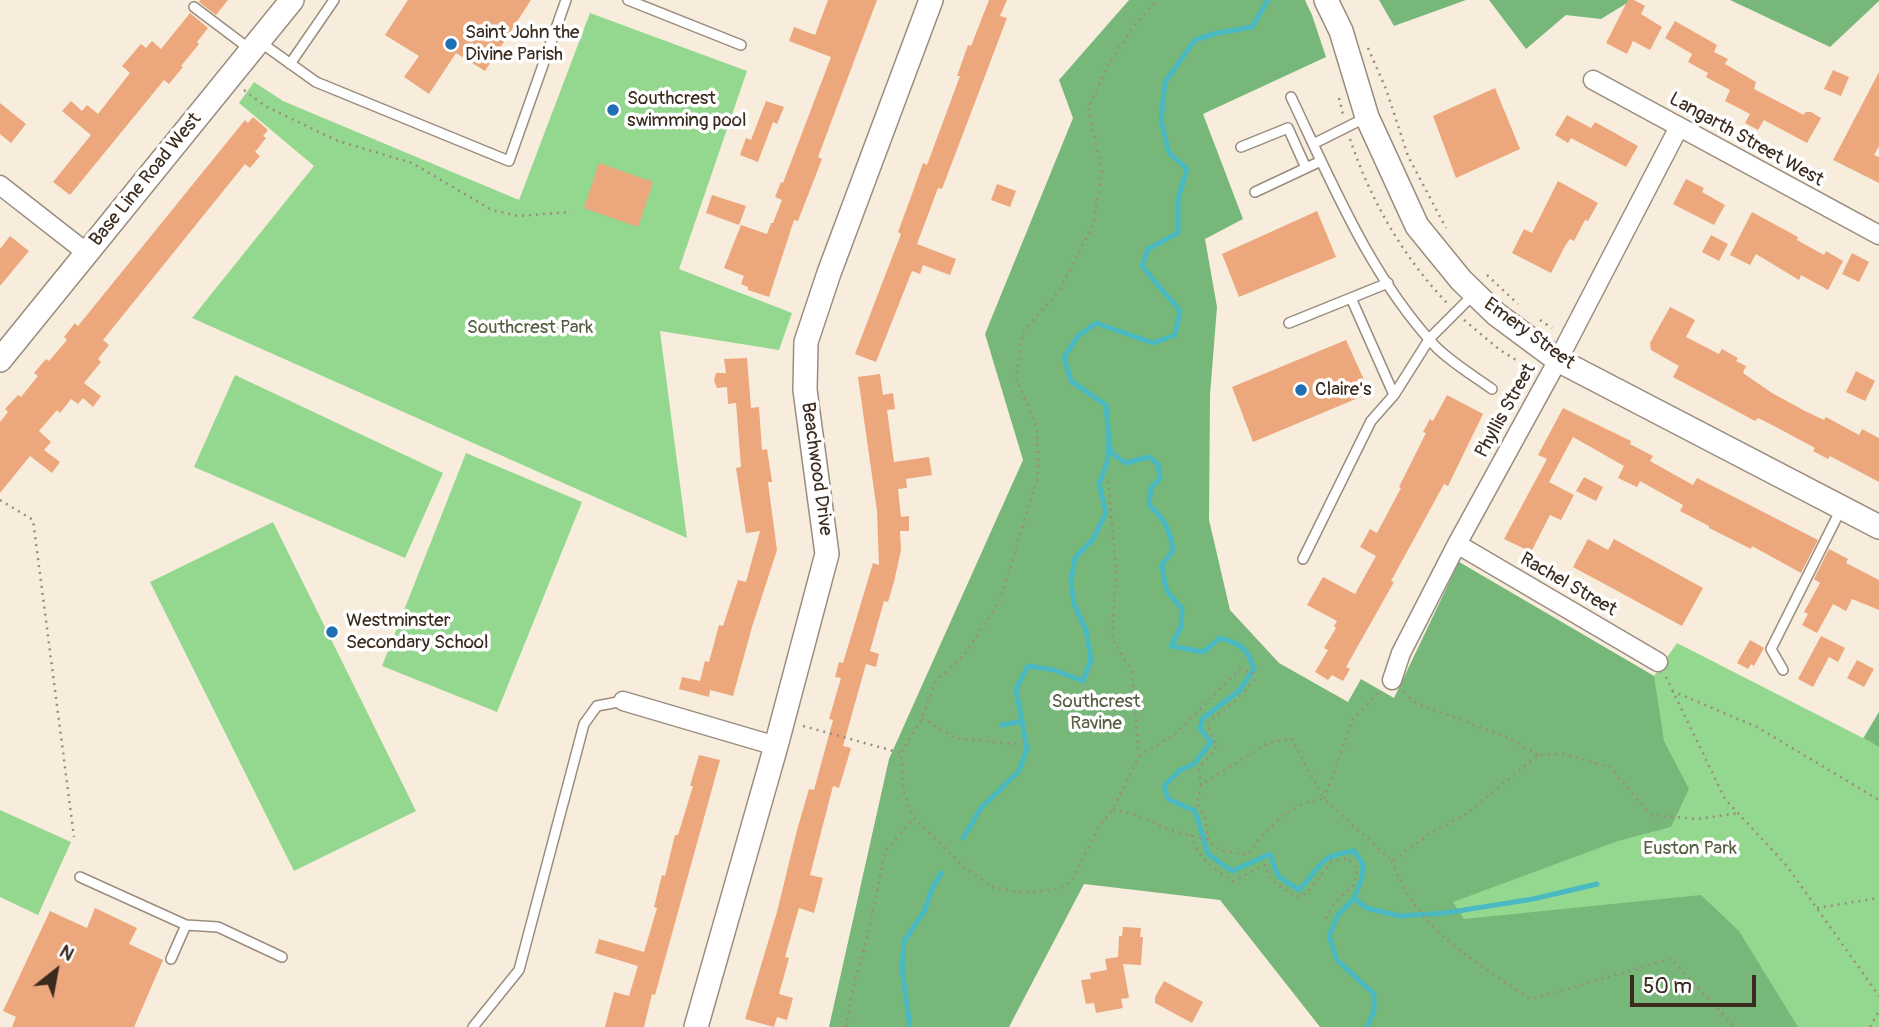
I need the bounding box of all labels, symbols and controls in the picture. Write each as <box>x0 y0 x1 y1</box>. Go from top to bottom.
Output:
place label: Saint John the Divine Parish <box>465 22 579 66</box>
marker: Saint John the Divine Parish <box>443 36 459 52</box>
place label: Southcrest swimming pool <box>627 88 747 132</box>
street label: Langarth Street West <box>1665 88 1827 192</box>
marker: Southcrest swimming pool <box>605 102 621 118</box>
street label: Base Line Road West <box>85 109 207 251</box>
street label: Emery Street <box>1479 293 1579 375</box>
park label: Southcrest Park <box>467 317 593 339</box>
street label: Phyllis Street <box>1471 360 1541 462</box>
place label: Claire's <box>1315 379 1371 401</box>
marker: Claire's <box>1293 382 1309 398</box>
street label: Beachwood Drive <box>795 401 837 537</box>
street label: Rachel Street <box>1516 548 1620 622</box>
place label: Westminster Secondary School <box>346 610 489 654</box>
marker: Westminster Secondary School <box>324 624 340 640</box>
park label: Southcrest Ravine <box>1052 691 1140 735</box>
park label: Euston Park <box>1643 838 1737 860</box>
north arrow <box>21 936 91 1006</box>
text: N <box>55 939 79 967</box>
scale bar <box>1634 960 1760 1004</box>
text: 50 m <box>1643 973 1692 1000</box>

